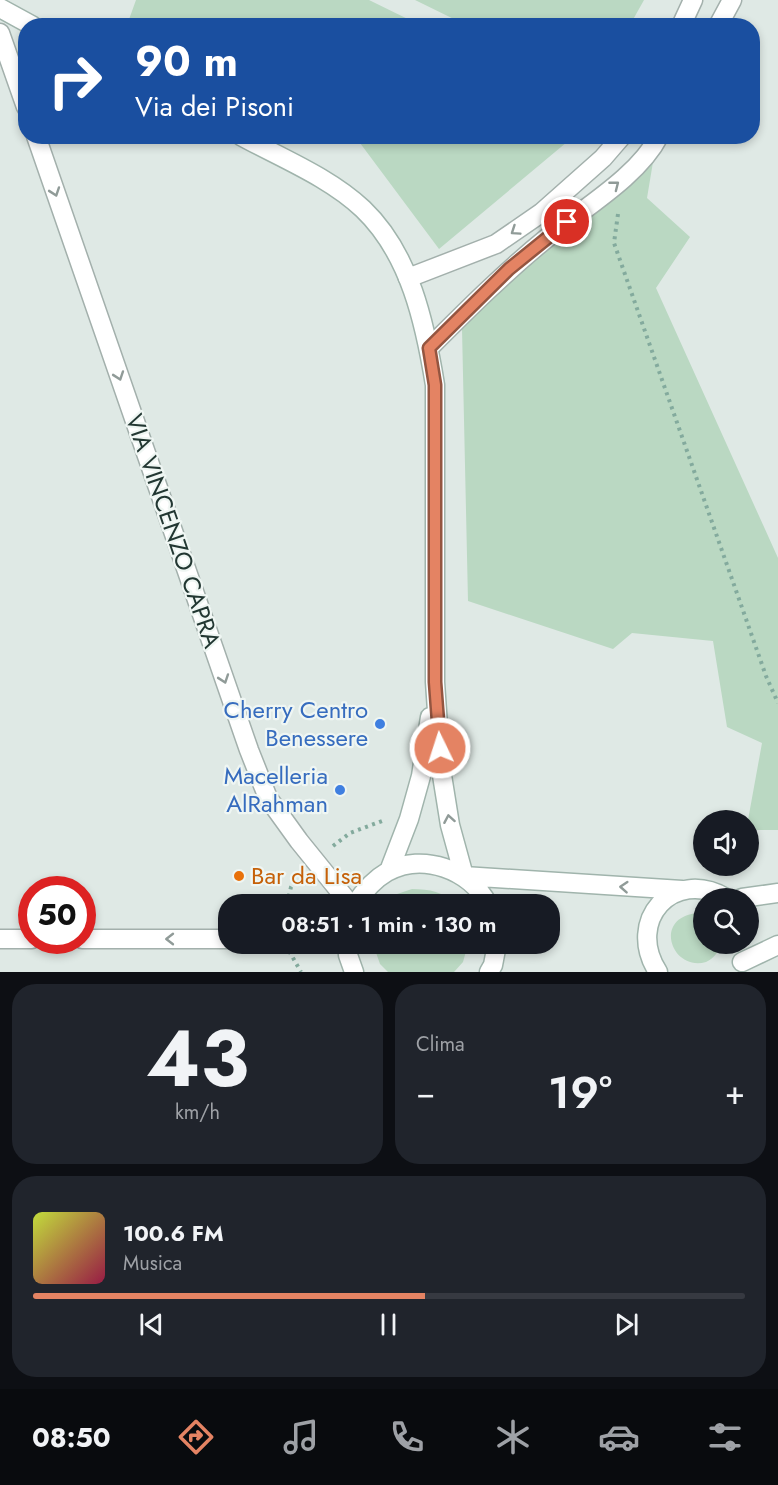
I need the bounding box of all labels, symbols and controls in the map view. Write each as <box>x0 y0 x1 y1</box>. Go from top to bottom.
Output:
text: 90 m <box>135 31 238 92</box>
icon: right <box>36 42 114 120</box>
text: Via dei Pisoni <box>135 87 294 126</box>
one-way arrow <box>608 181 619 192</box>
one-way arrow <box>48 186 61 197</box>
pin <box>541 196 592 247</box>
icon: arrive <box>550 205 583 238</box>
one-way arrow <box>511 224 522 235</box>
one-way arrow <box>112 370 124 381</box>
street label: VIA VINCENZO CAPRA <box>117 409 230 653</box>
one-way arrow <box>217 673 230 684</box>
place label: Cherry Centro Benessere <box>224 692 368 755</box>
position arrow <box>408 716 472 780</box>
marker: Cherry Centro Benessere <box>373 717 387 731</box>
place label: Macelleria AlRahman <box>224 758 328 821</box>
marker: Macelleria AlRahman <box>333 783 347 797</box>
map controls <box>693 810 759 954</box>
button: sound <box>693 810 759 876</box>
one-way arrow <box>443 815 456 825</box>
place label: Bar da Lisa <box>251 858 362 893</box>
marker: Bar da Lisa <box>232 869 246 883</box>
speed limit sign: 50 <box>18 876 96 954</box>
one-way arrow <box>619 880 628 893</box>
button: search <box>693 888 759 954</box>
text: 08:51 · 1 min · 130 m <box>282 908 496 940</box>
one-way arrow <box>165 933 174 945</box>
text: 43 <box>146 1003 249 1115</box>
text: Clima <box>416 1030 465 1059</box>
text: 19° <box>548 1060 612 1125</box>
text: − <box>416 1069 435 1116</box>
text: + <box>725 1069 745 1116</box>
text: km/h <box>175 1098 220 1127</box>
text: 100.6 FM <box>123 1217 224 1249</box>
text: Musica <box>123 1249 182 1278</box>
icon: previous <box>135 1308 168 1341</box>
icon: pause <box>372 1308 405 1341</box>
icon: next <box>610 1308 643 1341</box>
icon: directions <box>175 1416 217 1458</box>
icon: music <box>280 1416 322 1458</box>
icon: phone <box>386 1416 428 1458</box>
icon: climate <box>492 1416 534 1458</box>
icon: car <box>598 1416 640 1458</box>
icon: filters <box>704 1416 746 1458</box>
text: 08:50 <box>32 1418 111 1457</box>

